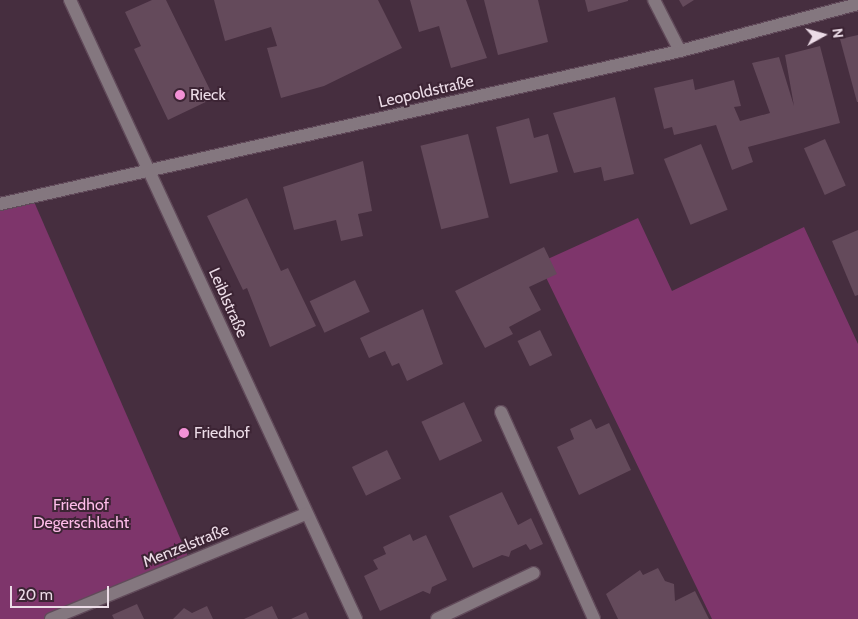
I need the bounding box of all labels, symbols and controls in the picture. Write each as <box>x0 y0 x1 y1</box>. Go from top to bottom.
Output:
north arrow <box>798 10 848 60</box>
text: N <box>828 27 847 39</box>
street label: Leopoldstraße <box>377 72 475 112</box>
place label: Rieck <box>190 85 226 105</box>
marker: Rieck <box>174 89 186 101</box>
street label: Leiblstraße <box>204 265 252 341</box>
place label: Friedhof <box>194 423 250 443</box>
marker: Friedhof <box>178 427 190 439</box>
park label: Friedhof Degerschlacht <box>33 495 129 533</box>
street label: Menzelstraße <box>140 520 232 572</box>
scale bar <box>12 576 111 608</box>
text: 20 m <box>18 586 53 604</box>

